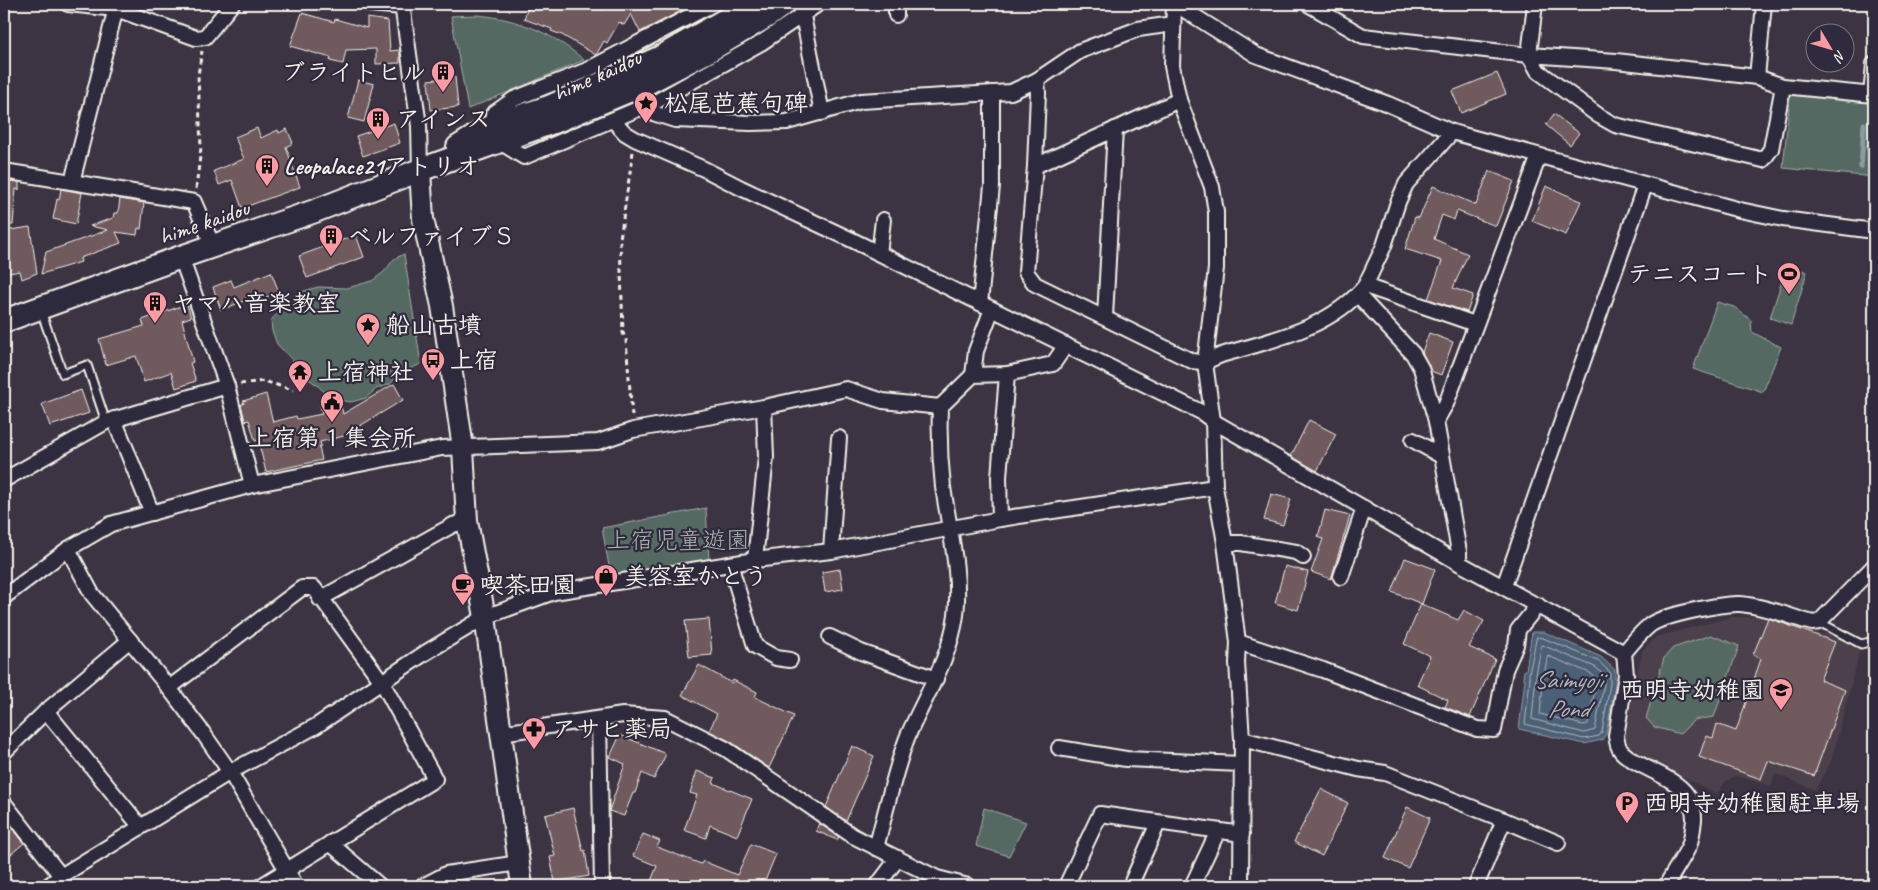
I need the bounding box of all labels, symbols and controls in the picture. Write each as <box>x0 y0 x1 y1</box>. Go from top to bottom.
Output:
north arrow <box>1806 22 1856 72</box>
street label: hime kaidou <box>548 41 648 108</box>
text: N <box>1829 47 1849 66</box>
place label: ブライトヒル <box>281 57 426 87</box>
building icon: ブライトヒル <box>430 59 456 93</box>
place label: 松尾芭蕉句碑 <box>664 88 808 118</box>
place icon: 松尾芭蕉句碑 <box>633 90 659 124</box>
place label: アインス <box>396 104 491 134</box>
building icon: アインス <box>365 106 391 140</box>
place label: Leopalace21アトリオ <box>284 151 480 181</box>
building icon: Leopalace21アトリオ <box>254 153 280 187</box>
street label: hime kaidou <box>155 192 255 251</box>
place label: ベルファイブＳ <box>348 221 516 251</box>
building icon: ベルファイブＳ <box>318 223 344 257</box>
place label: テニスコート <box>1628 259 1772 289</box>
sports icon: テニスコート <box>1776 261 1802 295</box>
place label: ヤマハ音楽教室 <box>172 288 340 318</box>
building icon: ヤマハ音楽教室 <box>142 290 168 324</box>
place label: 船山古墳 <box>386 310 482 340</box>
place icon: 船山古墳 <box>355 312 381 346</box>
place label: 上宿 <box>450 345 498 375</box>
bus stop icon: 上宿 <box>420 347 446 381</box>
place label: 上宿神社 <box>318 357 414 387</box>
temple icon: 上宿神社 <box>287 359 313 393</box>
public building icon: 上宿第１集会所 <box>319 389 345 423</box>
place label: 上宿第１集会所 <box>248 423 416 453</box>
park label: 上宿児童遊園 <box>606 525 750 555</box>
place label: 美容室かとう <box>624 561 768 591</box>
shop icon: 美容室かとう <box>593 563 619 597</box>
place label: 喫茶田園 <box>480 570 576 600</box>
cafe icon: 喫茶田園 <box>450 572 476 606</box>
water label: Saimyoji Pond <box>1534 664 1609 725</box>
place label: 西明寺幼稚園 <box>1620 675 1764 705</box>
school or university icon: 西明寺幼稚園 <box>1768 677 1794 711</box>
place label: アサヒ薬局 <box>552 714 672 744</box>
pharmacy icon: アサヒ薬局 <box>521 716 547 750</box>
place label: 西明寺幼稚園駐車場 <box>1644 788 1860 818</box>
parking icon: 西明寺幼稚園駐車場 <box>1614 790 1640 824</box>

